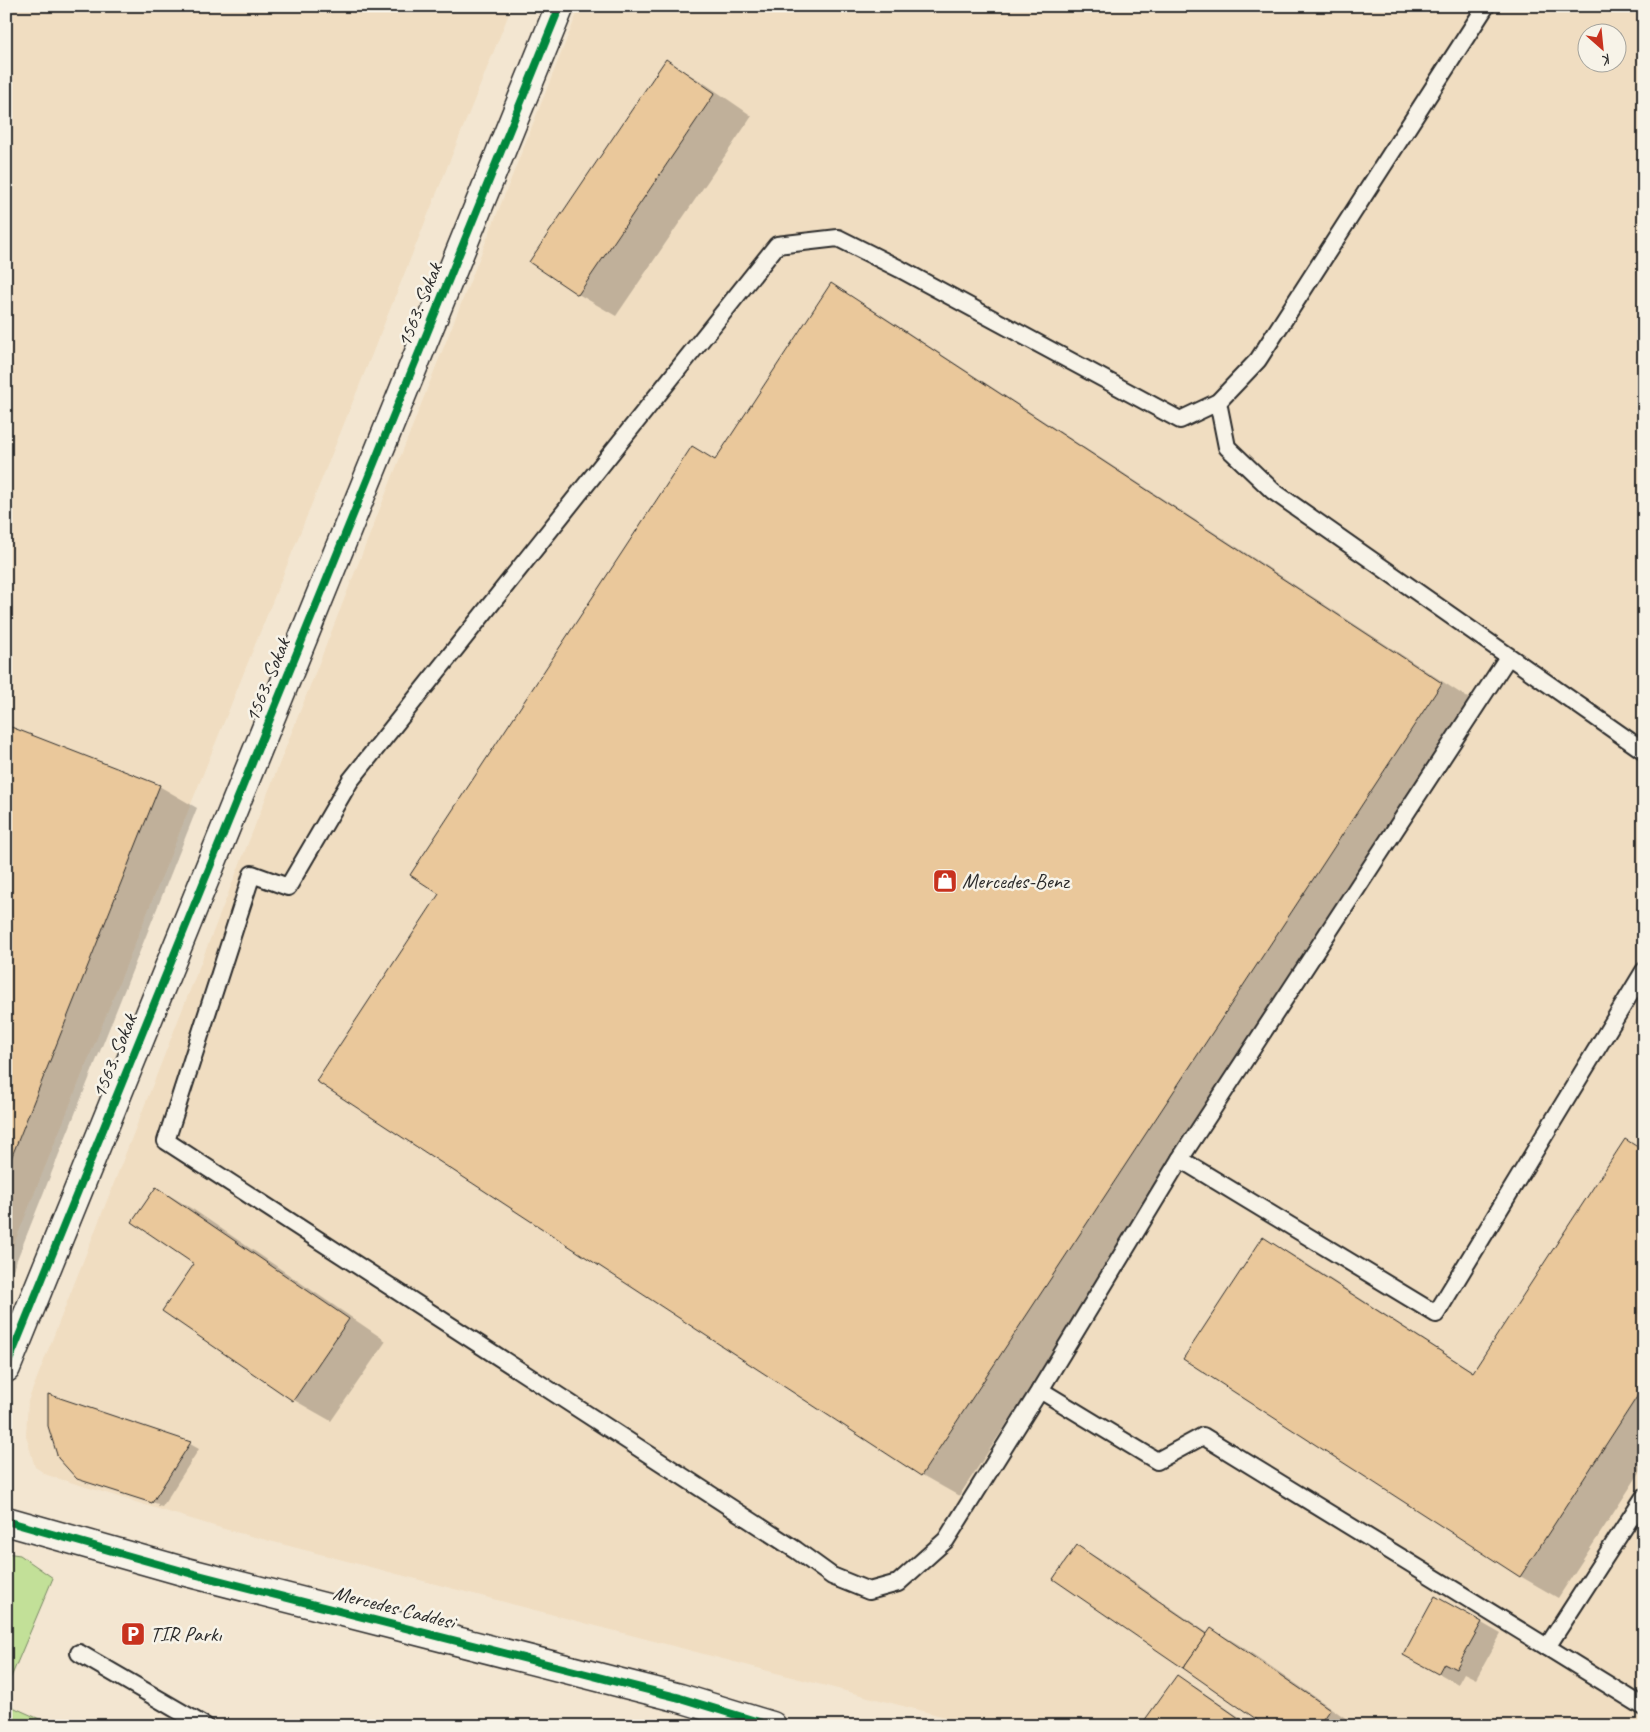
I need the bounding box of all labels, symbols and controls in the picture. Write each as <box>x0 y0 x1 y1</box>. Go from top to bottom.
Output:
north arrow <box>1578 22 1628 72</box>
text: K <box>1598 50 1615 70</box>
street label: 1563. Sokak <box>390 258 448 351</box>
street label: 1563. Sokak <box>238 633 296 726</box>
shop icon: Mercedes-Benz <box>932 868 958 894</box>
place label: Mercedes-Benz <box>962 868 1071 894</box>
street label: 1563. Sokak <box>85 1009 143 1102</box>
street label: Mercedes Caddesi <box>330 1579 461 1635</box>
parking icon: TIR Parkı <box>120 1621 146 1647</box>
place label: TIR Parkı <box>150 1621 222 1647</box>

